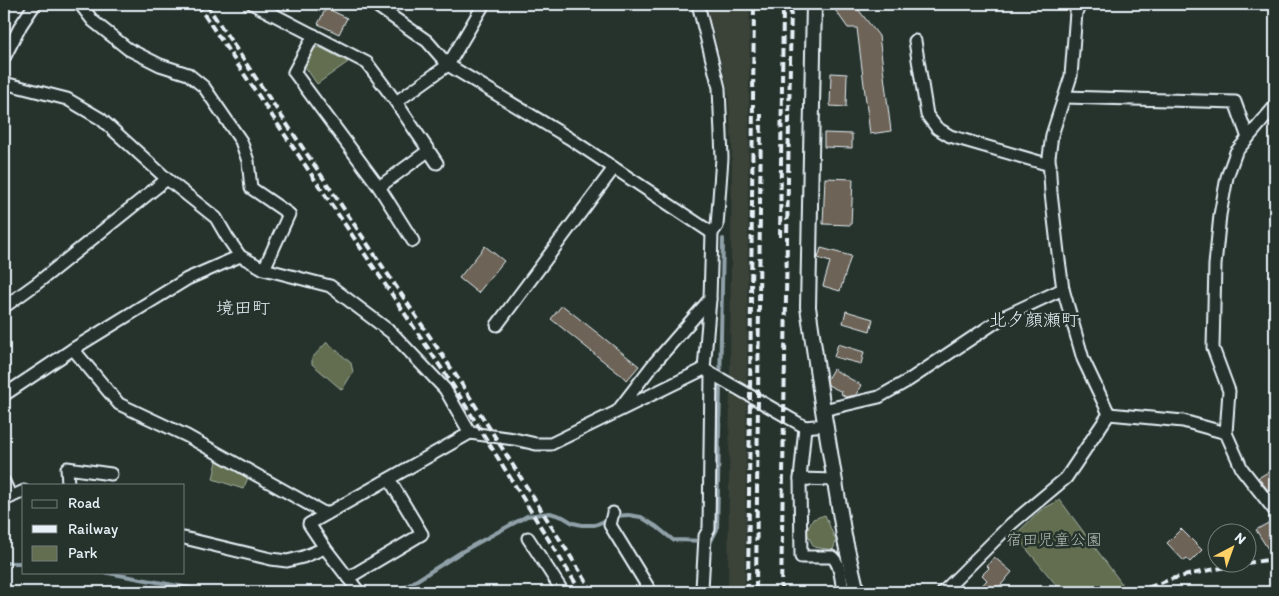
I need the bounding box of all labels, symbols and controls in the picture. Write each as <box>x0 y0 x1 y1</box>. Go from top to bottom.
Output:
district label: 境田町 <box>216 297 270 319</box>
district label: 北夕顔瀬町 <box>989 309 1079 331</box>
legend <box>22 484 185 574</box>
text: Road <box>68 494 101 512</box>
text: Railway <box>68 520 118 538</box>
north arrow <box>1206 524 1256 574</box>
text: N <box>1231 529 1249 548</box>
park label: 宿田児童公園 <box>1006 530 1102 549</box>
text: Park <box>68 544 98 562</box>

